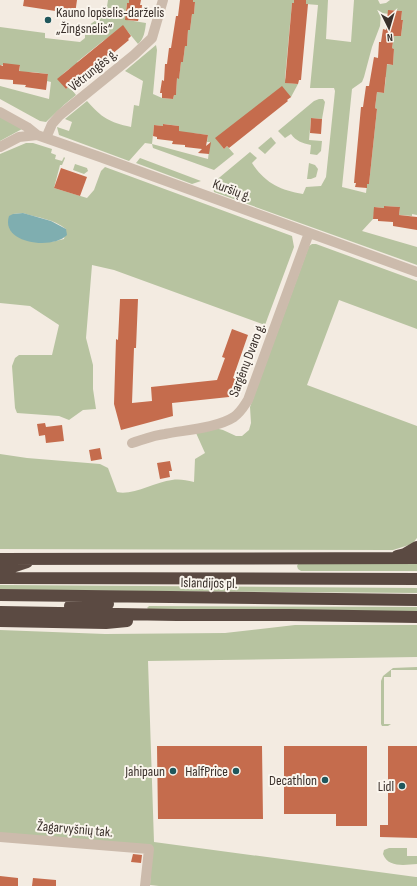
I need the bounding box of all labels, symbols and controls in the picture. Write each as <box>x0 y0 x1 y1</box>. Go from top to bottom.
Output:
place label: Kauno lopšelis-darželis „Žingsnelis“ <box>56 4 164 37</box>
north arrow <box>369 8 409 48</box>
marker: Kauno lopšelis-darželis „Žingsnelis“ <box>43 15 53 25</box>
text: N <box>386 31 393 44</box>
street label: Vėtrungės g. <box>65 45 121 95</box>
street label: Kuršių g. <box>210 175 254 205</box>
street label: Sargėnų Dvaro g. <box>225 321 269 399</box>
street label: Islandijos pl. <box>180 574 238 592</box>
place label: Jahipaun <box>124 763 165 780</box>
place label: HalfPrice <box>185 763 228 780</box>
marker: Jahipaun <box>168 766 178 776</box>
marker: HalfPrice <box>231 766 241 776</box>
place label: Decathlon <box>269 772 317 789</box>
marker: Decathlon <box>320 775 330 785</box>
place label: Lidl <box>378 778 394 795</box>
marker: Lidl <box>397 781 407 791</box>
street label: Žagarvyšnių tak. <box>36 817 114 841</box>

